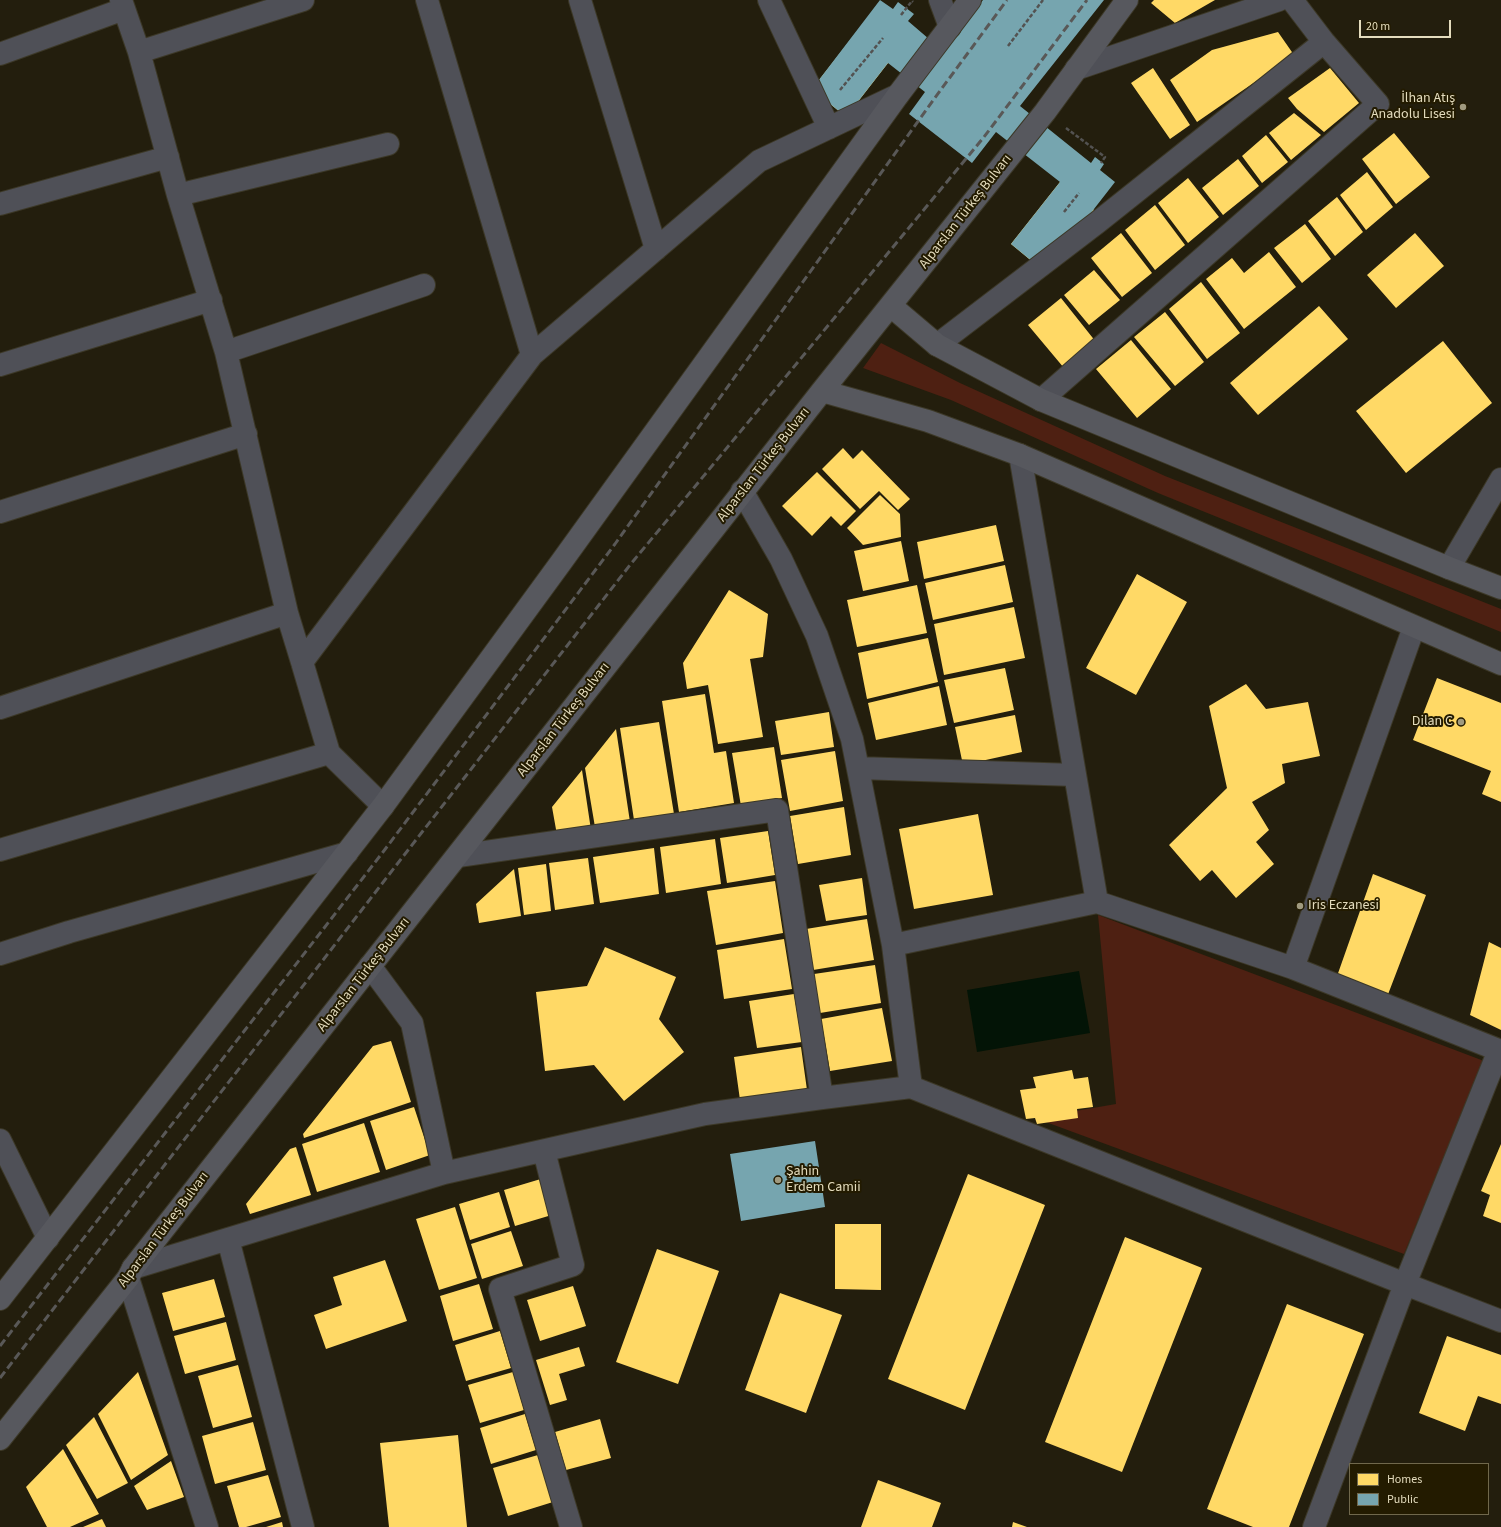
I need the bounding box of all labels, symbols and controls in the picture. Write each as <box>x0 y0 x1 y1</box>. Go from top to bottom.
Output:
scale bar <box>1361 12 1453 38</box>
text: 20 m <box>1366 18 1390 35</box>
place label: İlhan Atış Anadolu Lisesi <box>1371 91 1455 124</box>
marker: İlhan Atış Anadolu Lisesi <box>1458 102 1468 112</box>
street label: Alparslan Türkeş Bulvarı <box>916 152 1016 272</box>
street label: Alparslan Türkeş Bulvarı <box>714 405 814 525</box>
street label: Alparslan Türkeş Bulvarı <box>514 660 614 780</box>
place label: Dilan C <box>1412 714 1453 730</box>
marker: Dilan C <box>1456 717 1466 727</box>
place label: Iris Eczanesi <box>1308 898 1379 914</box>
marker: Iris Eczanesi <box>1295 901 1305 911</box>
street label: Alparslan Türkeş Bulvarı <box>314 915 414 1035</box>
place label: Şahin Erdem Camii <box>786 1164 861 1196</box>
street label: Alparslan Türkeş Bulvarı <box>115 1169 213 1291</box>
marker: Şahin Erdem Camii <box>773 1175 783 1185</box>
legend <box>1349 1463 1489 1515</box>
text: Homes <box>1387 1471 1422 1488</box>
text: Public <box>1387 1491 1418 1508</box>

